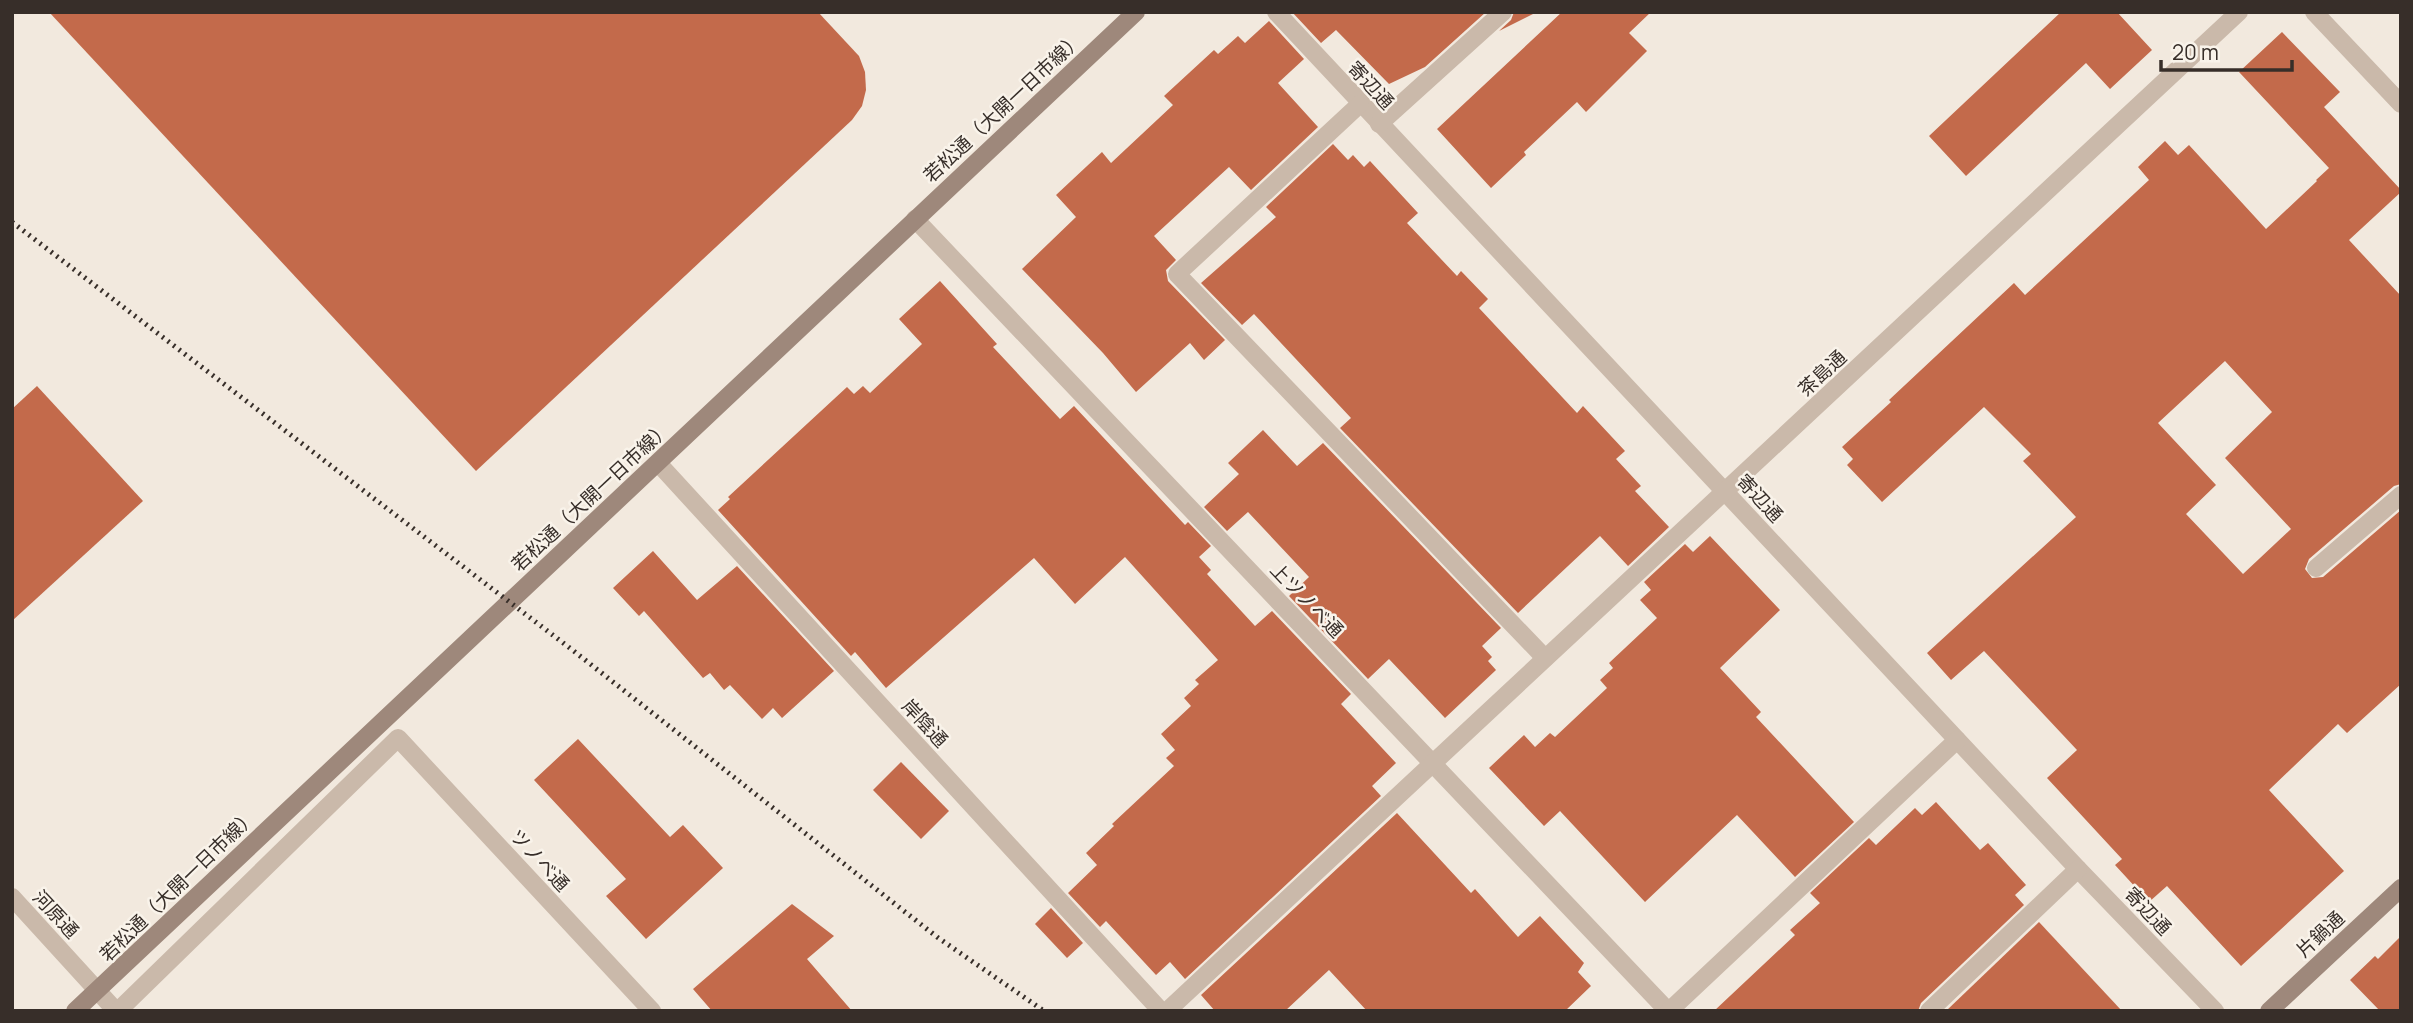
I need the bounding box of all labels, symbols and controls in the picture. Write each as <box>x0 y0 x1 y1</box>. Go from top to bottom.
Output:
street label: 若松通（大開一日市線） <box>918 26 1088 188</box>
scale bar <box>2161 28 2292 72</box>
text: 20 m <box>2172 38 2219 66</box>
street label: 寄辺通 <box>1342 55 1400 115</box>
street label: 茶島通 <box>1792 344 1852 402</box>
street label: 若松通（大開一日市線） <box>506 415 676 577</box>
street label: 寄辺通 <box>1731 468 1789 528</box>
street label: 上ツノベ通 <box>1265 557 1349 643</box>
street label: 岸陰通 <box>896 693 954 753</box>
street label: 若松通（大開一日市線） <box>94 803 262 967</box>
street label: ツノベ通 <box>505 823 575 897</box>
street label: 寄辺通 <box>2119 881 2177 941</box>
street label: 河原通 <box>27 884 85 944</box>
street label: 片鍋通 <box>2290 905 2350 963</box>

